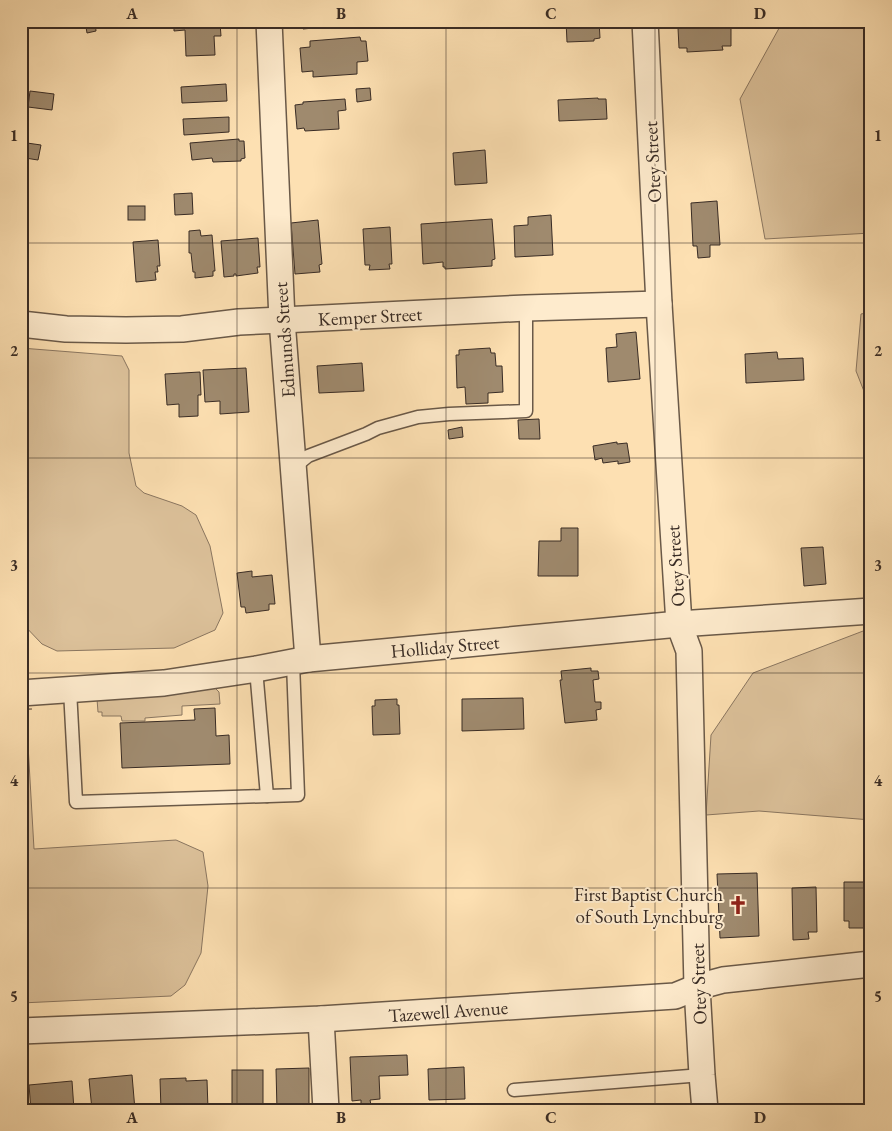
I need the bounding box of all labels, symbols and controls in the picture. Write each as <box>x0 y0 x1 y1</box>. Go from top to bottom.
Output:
text: A <box>125 3 138 24</box>
text: B <box>336 3 346 24</box>
text: C <box>545 3 557 24</box>
text: D <box>754 3 766 24</box>
street label: Otey Street <box>638 120 667 203</box>
text: 1 <box>10 125 18 146</box>
text: 1 <box>874 125 882 146</box>
street label: Edmunds Street <box>268 281 301 399</box>
street label: Kemper Street <box>317 301 423 332</box>
text: 2 <box>10 340 19 361</box>
text: 2 <box>874 340 883 361</box>
street label: Otey Street <box>660 524 691 608</box>
text: 3 <box>10 555 18 576</box>
text: 3 <box>874 555 882 576</box>
street label: Holliday Street <box>390 629 501 664</box>
text: 4 <box>10 770 19 791</box>
text: 4 <box>874 770 883 791</box>
place label: First Baptist Church of South Lynchburg <box>574 882 724 929</box>
church icon: First Baptist Church of South Lynchburg <box>727 894 749 916</box>
street label: Otey Street <box>685 943 712 1025</box>
text: 5 <box>10 986 18 1007</box>
text: 5 <box>874 986 882 1007</box>
street label: Tazewell Avenue <box>387 995 509 1028</box>
text: A <box>125 1107 138 1128</box>
text: B <box>336 1107 346 1128</box>
text: C <box>545 1107 557 1128</box>
text: D <box>754 1107 766 1128</box>

